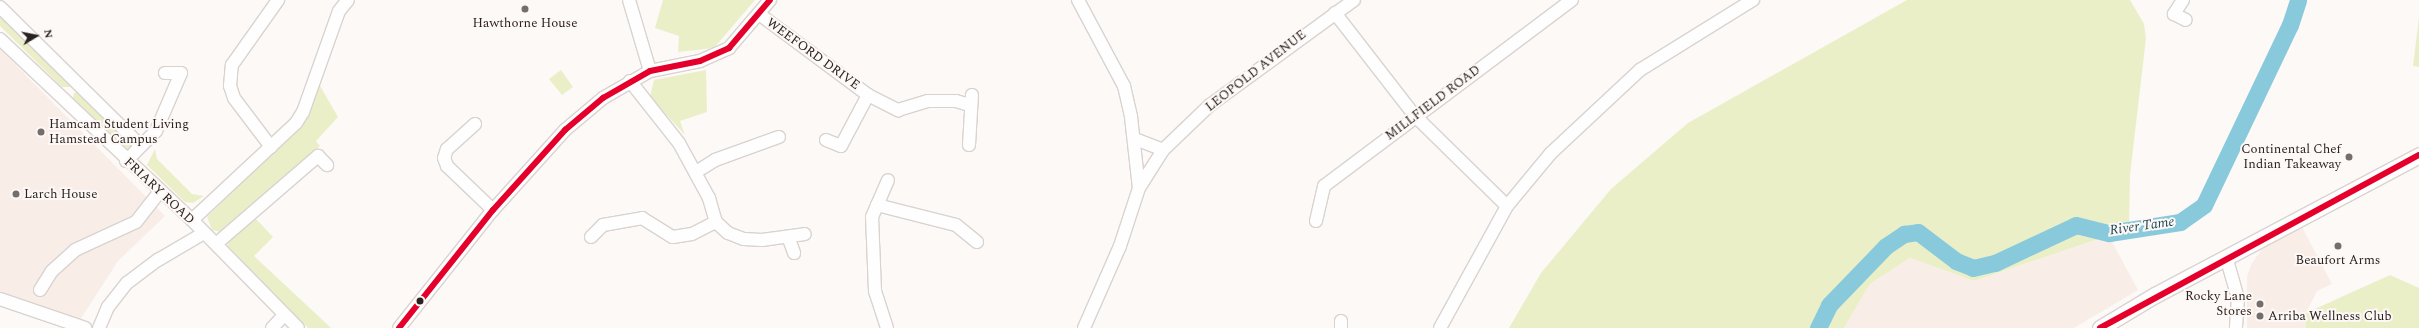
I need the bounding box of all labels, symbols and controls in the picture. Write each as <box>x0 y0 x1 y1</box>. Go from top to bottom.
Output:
marker: Hawthorne House <box>520 4 530 14</box>
place label: Hawthorne House <box>473 15 577 31</box>
street label: WEEFORD DRIVE <box>763 15 863 93</box>
north arrow <box>16 16 56 56</box>
street label: LEOPOLD AVENUE <box>1203 27 1309 115</box>
text: N <box>39 28 57 40</box>
street label: MILLFIELD ROAD <box>1382 62 1484 144</box>
place label: Hamcam Student Living Hamstead Campus <box>49 117 189 148</box>
marker: Hamcam Student Living Hamstead Campus <box>36 127 46 137</box>
place label: Continental Chef Indian Takeaway <box>2241 142 2341 173</box>
marker: Continental Chef Indian Takeaway <box>2344 152 2354 162</box>
street label: FRIARY ROAD <box>121 154 197 228</box>
place label: Larch House <box>24 186 98 202</box>
marker: Larch House <box>11 189 21 199</box>
water label: River Tame <box>2109 213 2175 239</box>
marker: Beaufort Arms <box>2333 241 2343 251</box>
place label: Beaufort Arms <box>2296 252 2380 268</box>
place label: Rocky Lane Stores <box>2185 289 2252 320</box>
unlabelled marker <box>415 296 425 306</box>
marker: Rocky Lane Stores <box>2255 299 2265 309</box>
place label: Arriba Wellness Club <box>2268 308 2392 324</box>
marker: Arriba Wellness Club <box>2255 311 2265 321</box>

